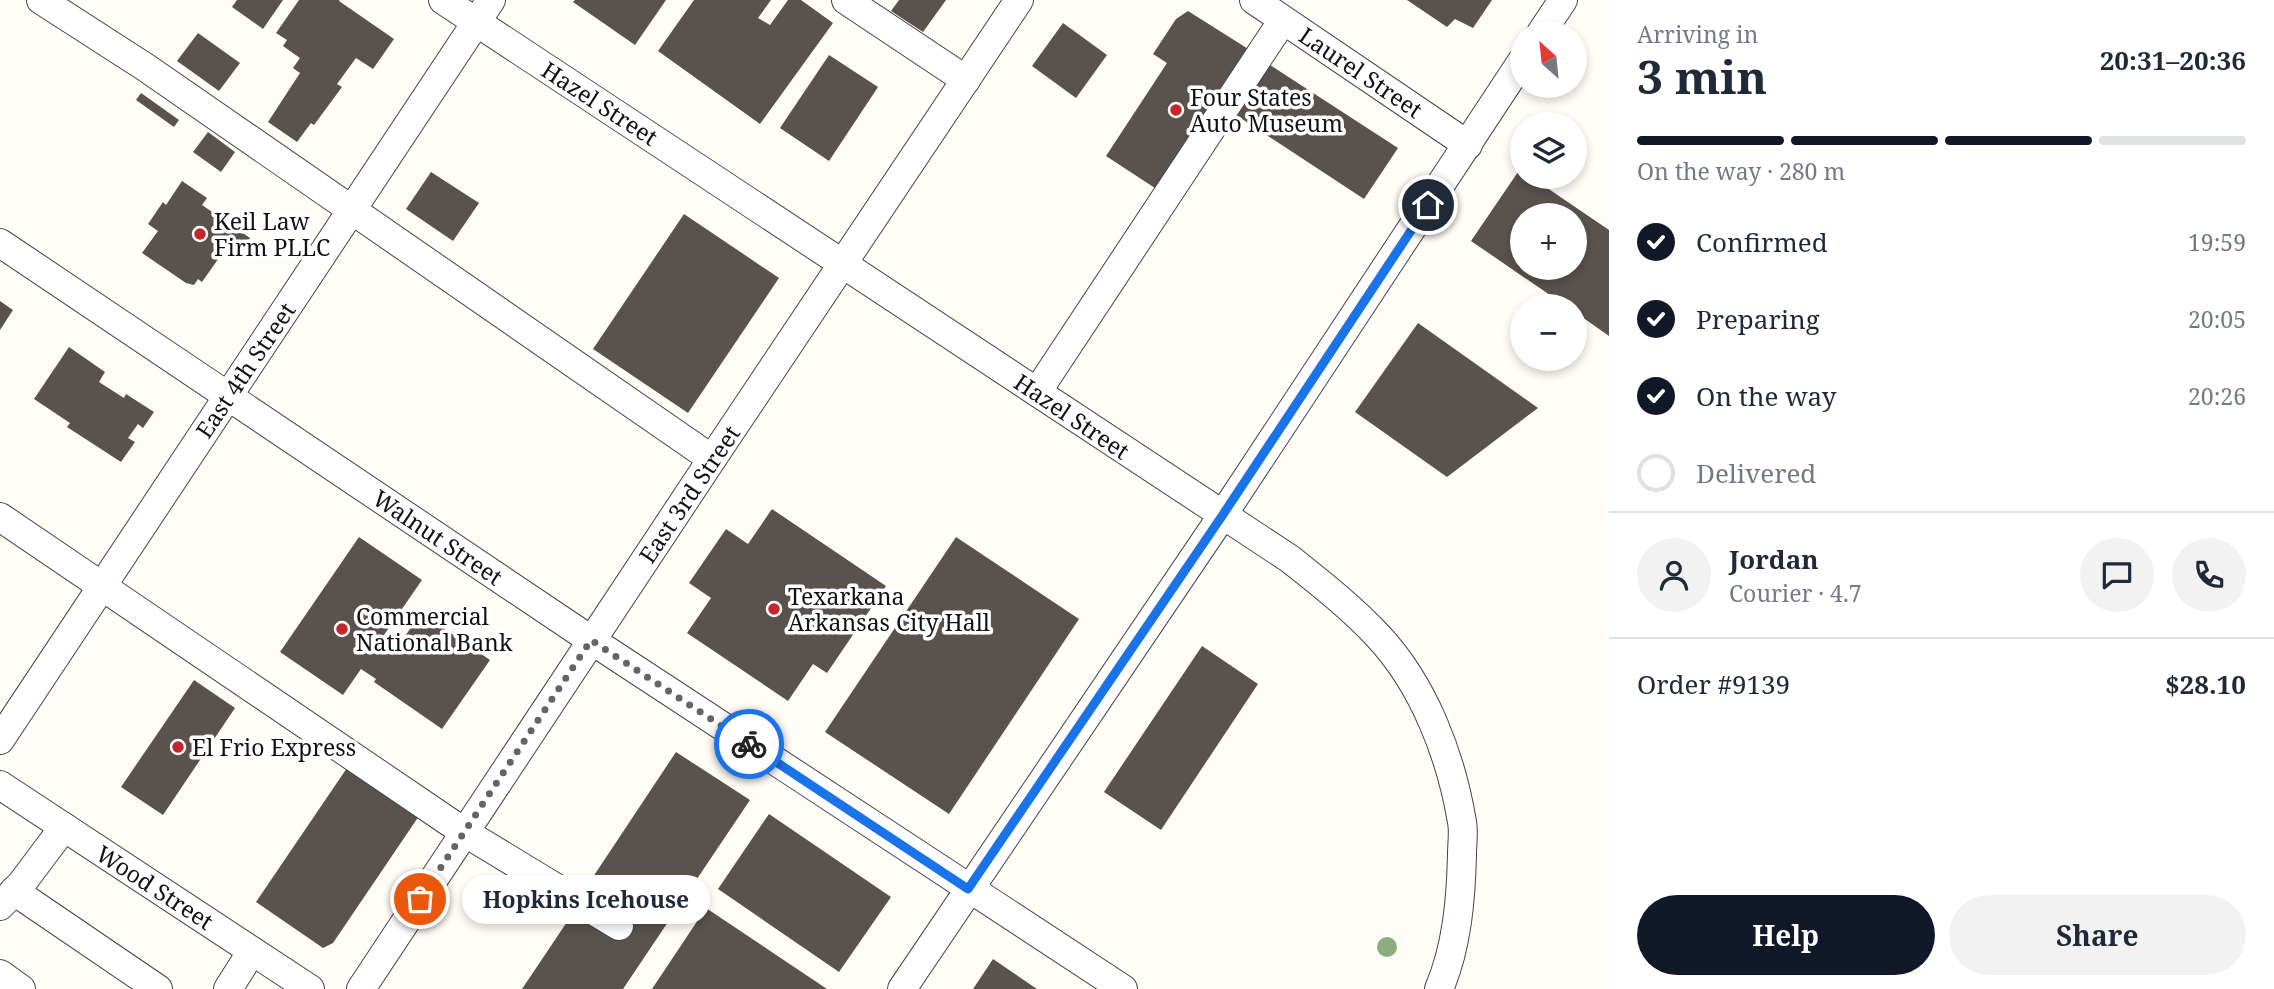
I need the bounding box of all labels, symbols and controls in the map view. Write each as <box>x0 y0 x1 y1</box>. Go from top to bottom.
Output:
text: Arriving in <box>1637 18 1758 50</box>
street label: Laurel Street <box>1293 19 1429 125</box>
north arrow <box>1510 21 1587 98</box>
map controls <box>1510 21 1587 371</box>
text: 20:31–20:36 <box>2100 42 2246 78</box>
text: 3 min <box>1637 45 1767 107</box>
street label: Hazel Street <box>536 53 664 153</box>
place label: Four States Auto Museum <box>1190 81 1343 139</box>
marker: Four States Auto Museum <box>1168 102 1184 118</box>
button: layers <box>1510 112 1587 189</box>
text: On the way · 280 m <box>1637 155 1845 187</box>
pin <box>1398 175 1458 235</box>
icon: home <box>1409 186 1447 224</box>
button: + <box>1510 203 1587 280</box>
place label: Keil Law Firm PLLC <box>214 205 330 263</box>
icon: check <box>1637 223 1675 261</box>
text: Confirmed <box>1696 224 1828 260</box>
marker: Keil Law Firm PLLC <box>192 226 208 242</box>
text: 19:59 <box>2188 226 2246 258</box>
button: − <box>1510 294 1587 371</box>
street label: East 4th Street <box>188 296 302 444</box>
icon: check <box>1637 300 1675 338</box>
text: Preparing <box>1696 301 1820 337</box>
text: 20:05 <box>2188 303 2246 335</box>
street label: Hazel Street <box>1008 366 1136 466</box>
icon: check <box>1637 377 1675 415</box>
text: On the way <box>1696 378 1836 414</box>
text: 20:26 <box>2188 380 2246 412</box>
street label: East 3rd Street <box>631 419 747 569</box>
text: Delivered <box>1696 455 1816 491</box>
street label: Walnut Street <box>367 482 509 592</box>
button: person <box>1637 538 1711 612</box>
button: chat <box>2080 538 2154 612</box>
button: phone <box>2172 538 2246 612</box>
text: Jordan <box>1729 541 1819 577</box>
text: Courier · 4.7 <box>1729 577 1862 609</box>
place label: Texarkana Arkansas City Hall <box>788 580 990 638</box>
place label: Commercial National Bank <box>356 600 513 658</box>
marker: Texarkana Arkansas City Hall <box>766 601 782 617</box>
marker: Commercial National Bank <box>334 621 350 637</box>
text: Order #9139 <box>1637 666 1790 702</box>
text: $28.10 <box>2165 666 2246 702</box>
courier <box>714 709 784 779</box>
icon: bike <box>730 725 768 763</box>
place label: El Frio Express <box>192 731 356 763</box>
marker: El Frio Express <box>170 739 186 755</box>
street label: Wood Street <box>90 837 220 937</box>
pin <box>390 869 450 929</box>
callout: Hopkins Icehouse <box>462 874 710 923</box>
icon: bag <box>401 880 439 918</box>
text: Hopkins Icehouse <box>483 883 689 915</box>
button: Help <box>1637 895 1935 975</box>
button: Share <box>1949 895 2246 975</box>

